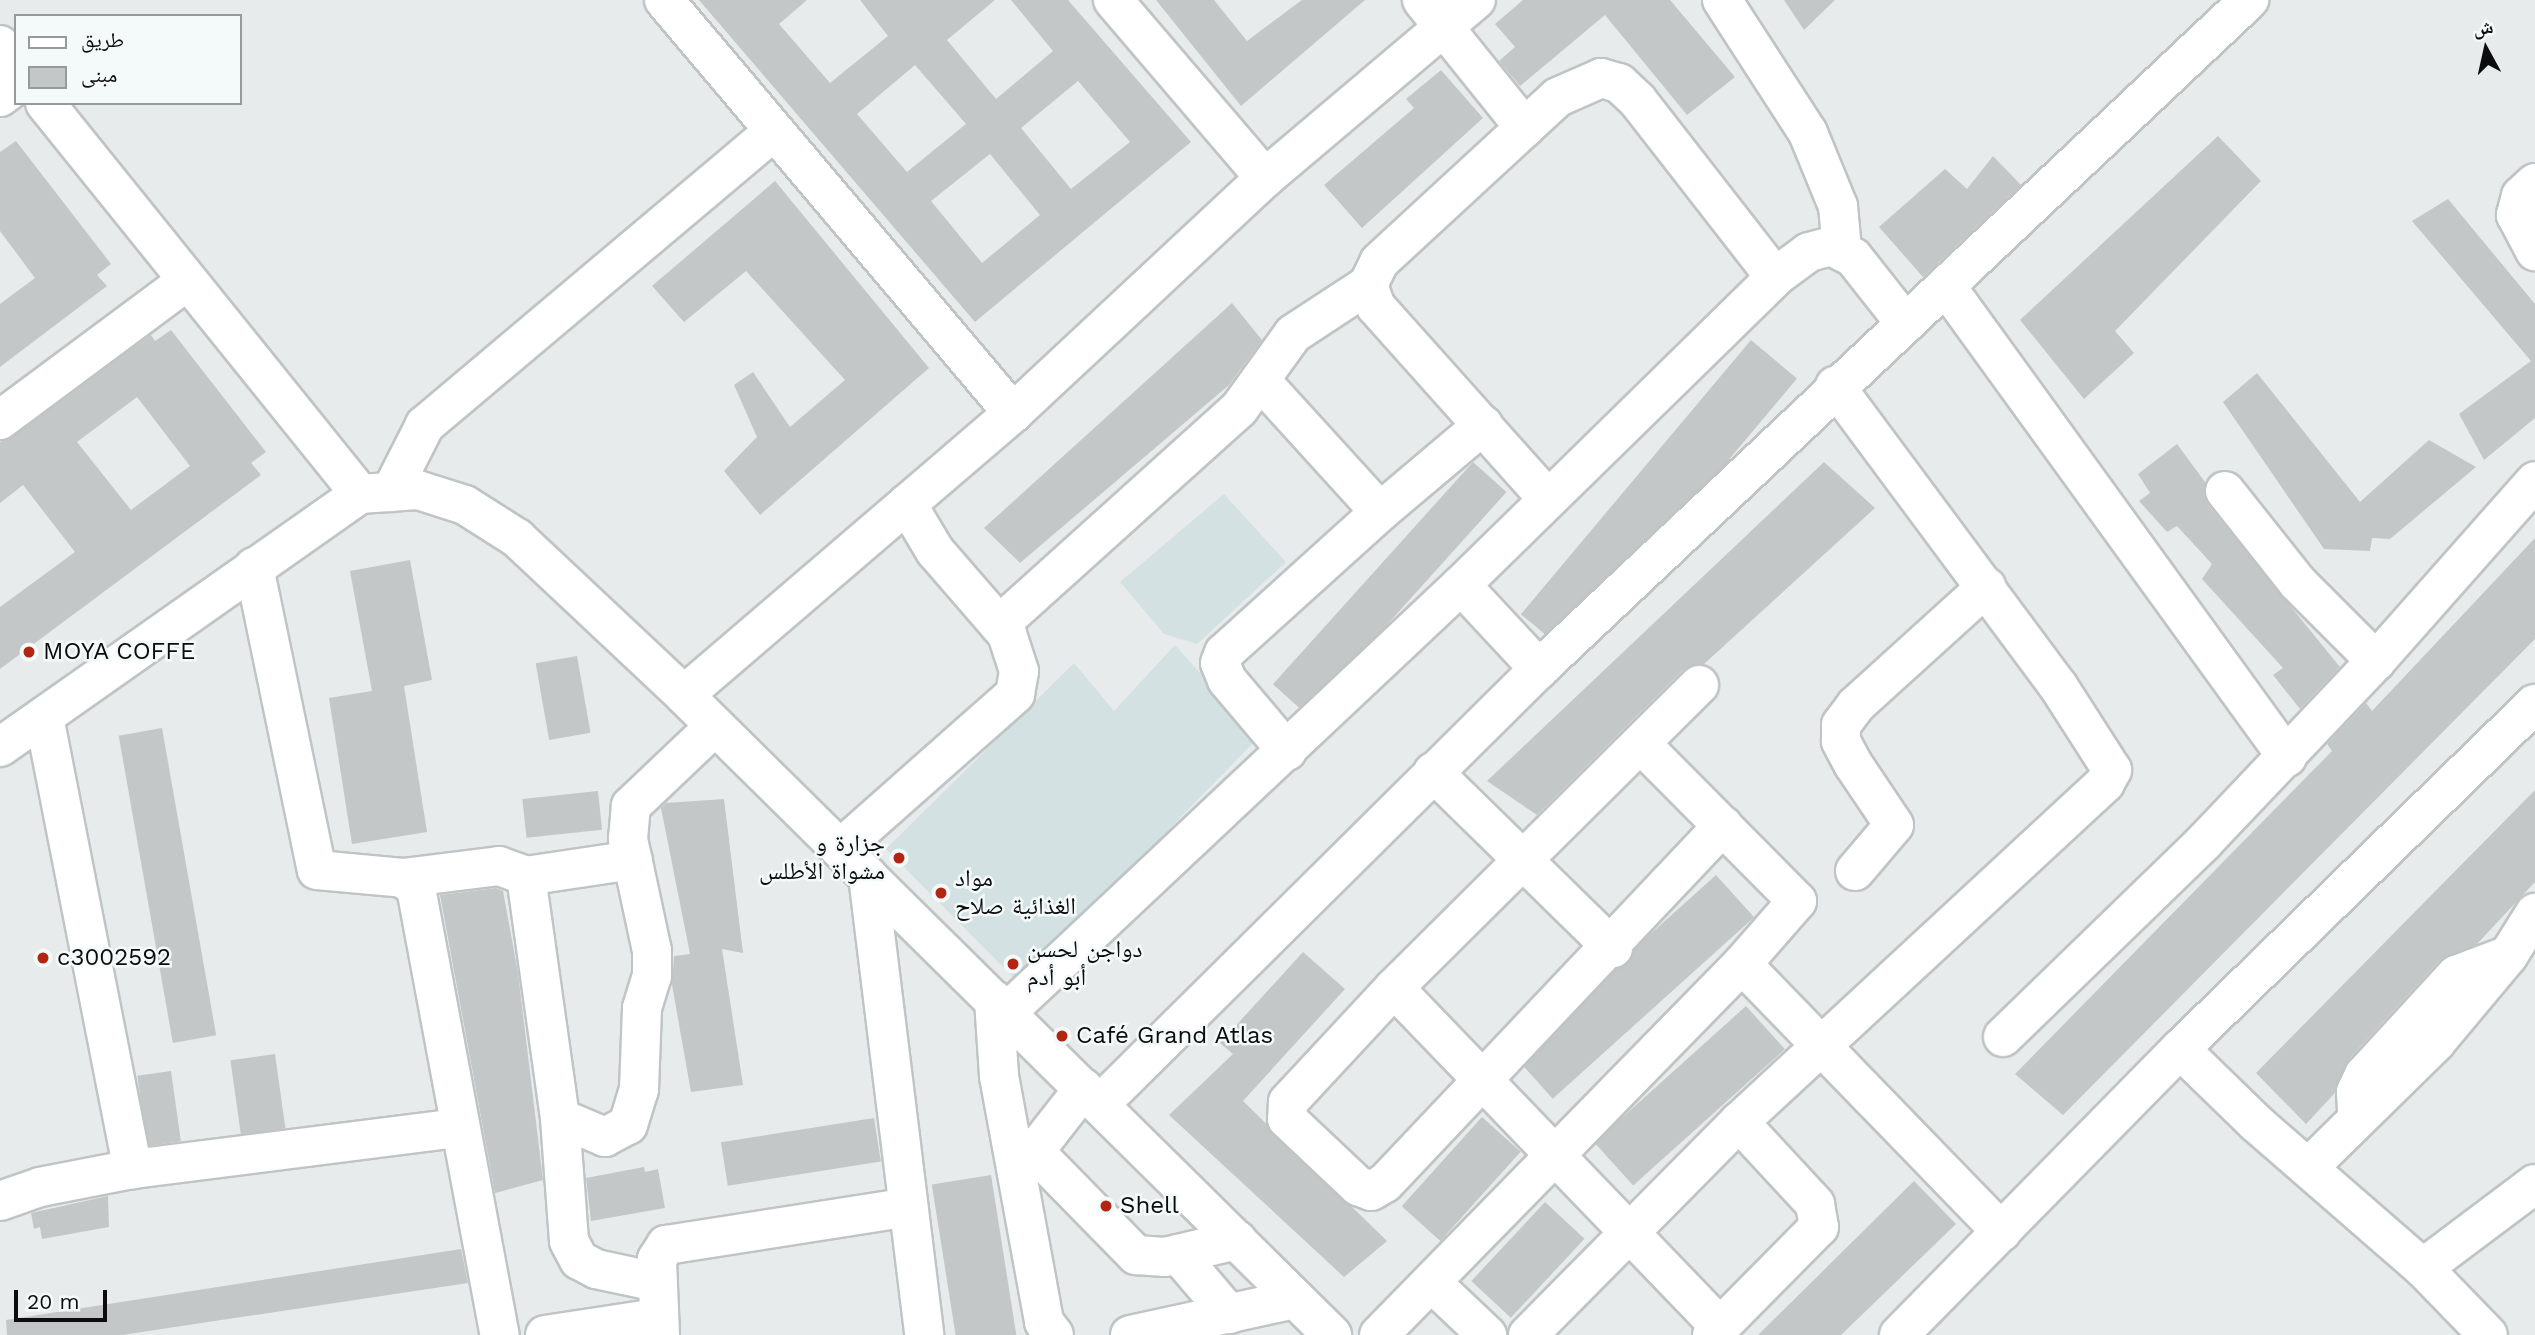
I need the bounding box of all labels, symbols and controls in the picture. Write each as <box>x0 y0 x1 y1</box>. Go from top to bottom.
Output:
legend <box>14 14 242 105</box>
north arrow <box>2451 14 2521 84</box>
text: ش <box>2471 15 2495 41</box>
text: طريق <box>81 27 124 52</box>
text: مبنى <box>81 62 117 87</box>
place label: MOYA COFFE <box>43 638 196 666</box>
marker: MOYA COFFE <box>21 644 37 660</box>
place label: جزارة و مشواة الأطلس <box>759 830 885 886</box>
marker: جزارة و مشواة الأطلس <box>891 850 907 866</box>
place label: مواد الغذائية صلاح <box>955 865 1076 921</box>
marker: مواد الغذائية صلاح <box>933 885 949 901</box>
place label: دواجن لحسن أبو أدم <box>1027 936 1142 992</box>
place label: c3002592 <box>57 944 171 972</box>
marker: c3002592 <box>35 950 51 966</box>
marker: دواجن لحسن أبو أدم <box>1005 956 1021 972</box>
place label: Café Grand Atlas <box>1076 1022 1274 1050</box>
marker: Café Grand Atlas <box>1054 1028 1070 1044</box>
place label: Shell <box>1120 1192 1179 1220</box>
marker: Shell <box>1098 1198 1114 1214</box>
scale bar <box>18 1276 110 1320</box>
text: 20 m <box>27 1289 79 1314</box>

